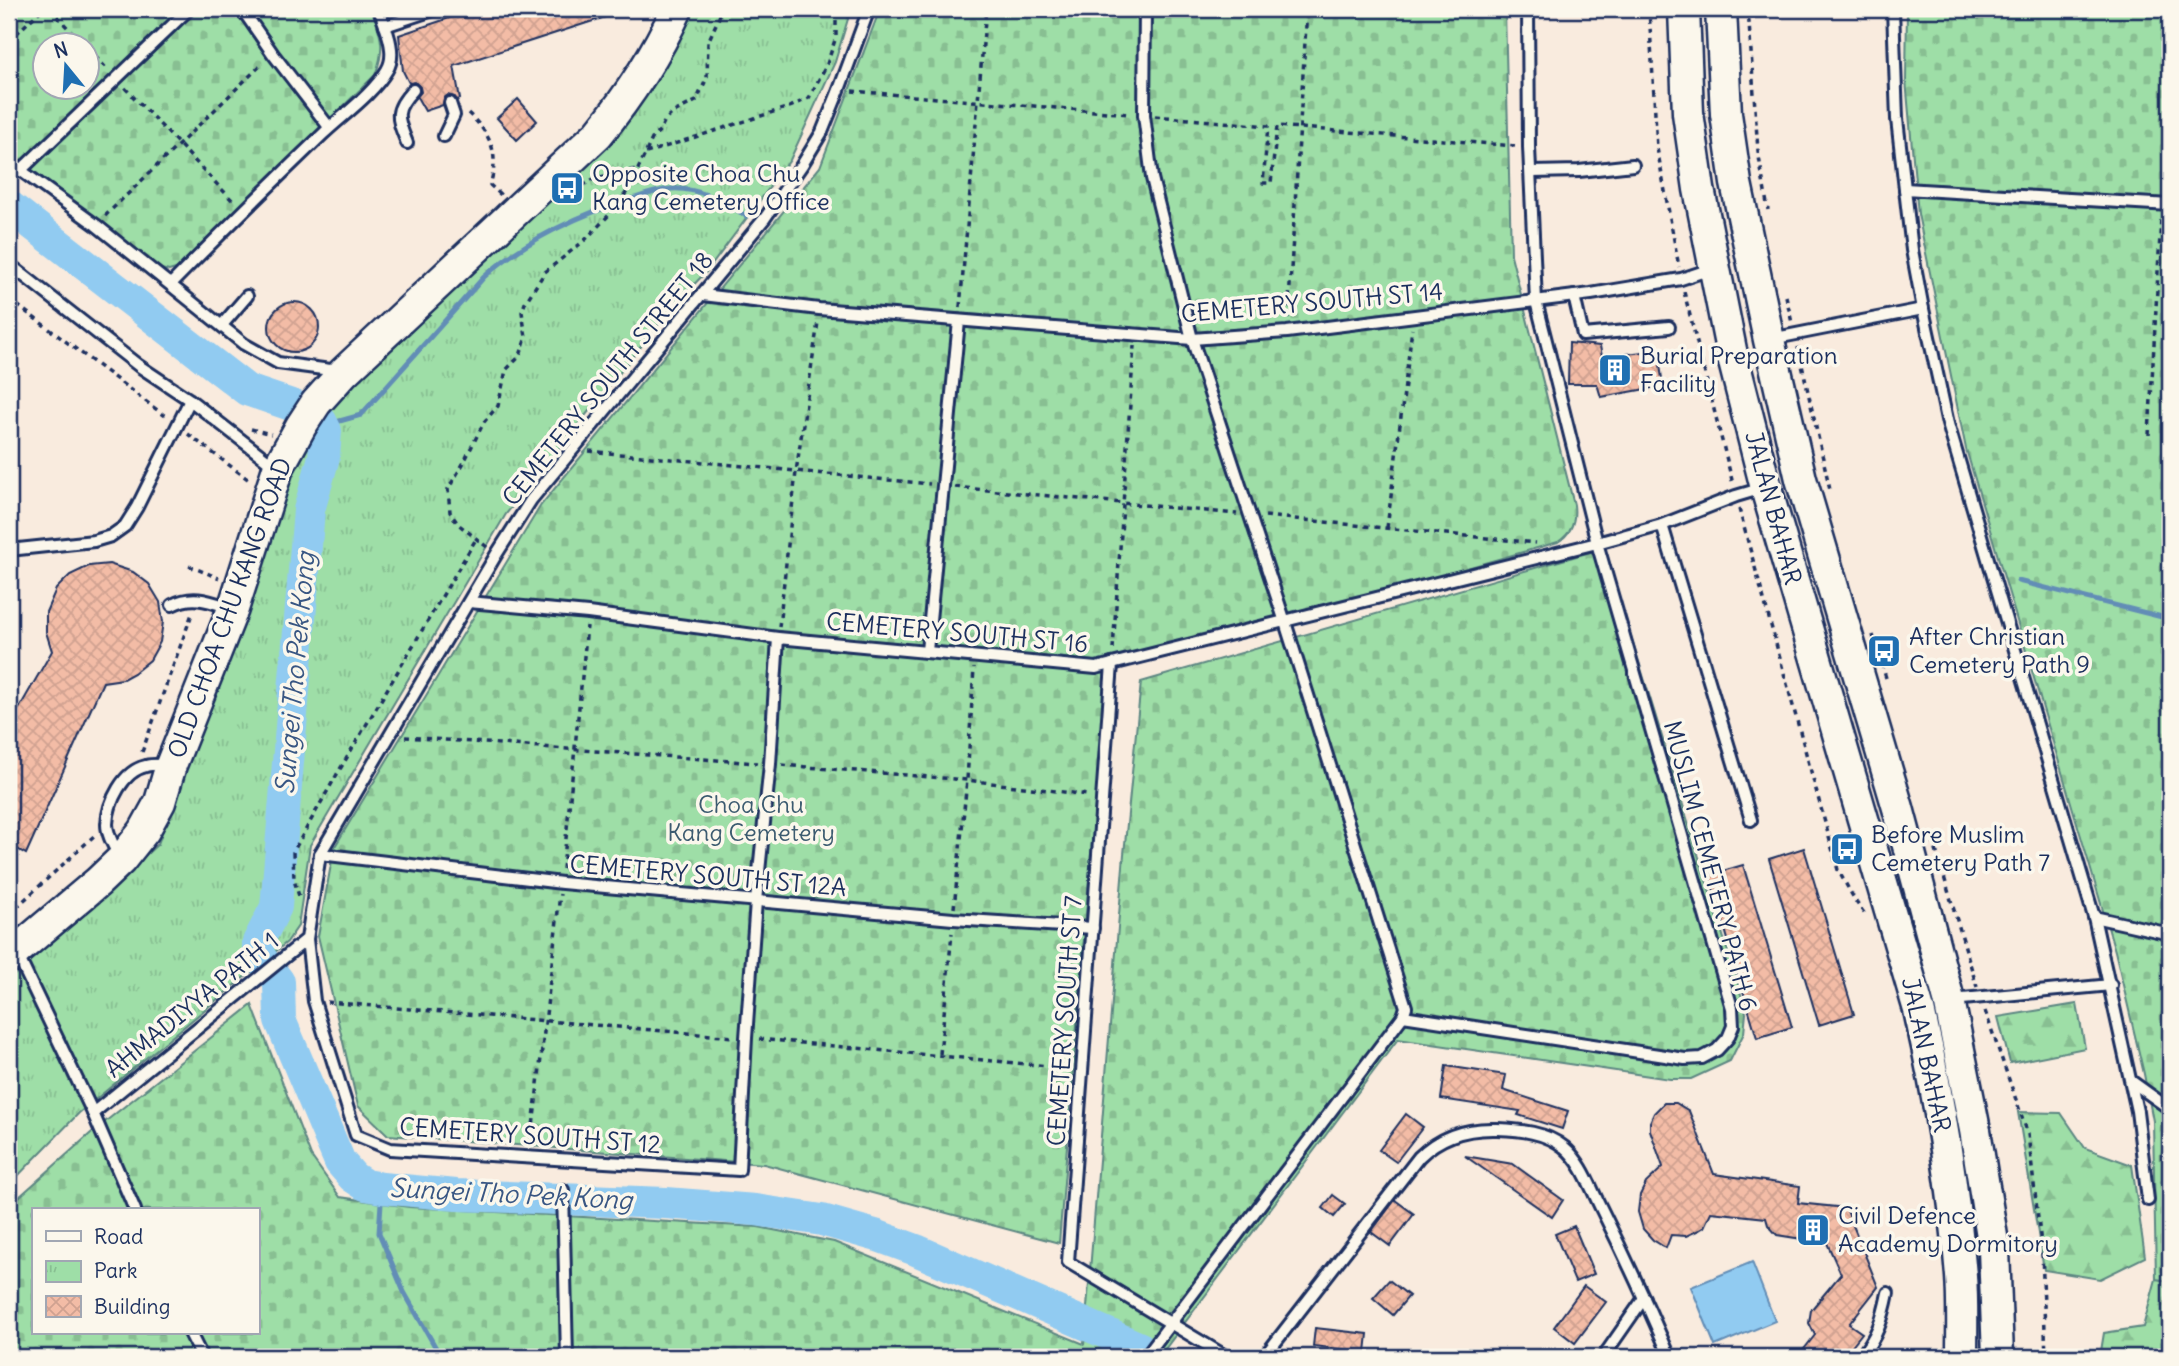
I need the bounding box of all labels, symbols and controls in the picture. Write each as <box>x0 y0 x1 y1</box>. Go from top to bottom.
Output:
north arrow <box>32 32 102 102</box>
text: N <box>51 36 71 63</box>
place label: Opposite Choa Chu Kang Cemetery Office <box>592 158 830 216</box>
bus stop icon: Opposite Choa Chu Kang Cemetery Office <box>548 169 586 207</box>
street label: CEMETERY SOUTH STREET 18 <box>495 245 719 512</box>
street label: CEMETERY SOUTH ST 14 <box>1180 276 1444 328</box>
place label: Burial Preparation Facility <box>1640 340 1838 398</box>
building icon: Burial Preparation Facility <box>1596 351 1634 389</box>
street label: JALAN BAHAR <box>1739 428 1809 588</box>
street label: OLD CHOA CHU KANG ROAD <box>161 453 298 762</box>
water label: Sungei Tho Pek Kong <box>267 548 322 795</box>
street label: CEMETERY SOUTH ST 16 <box>825 606 1089 658</box>
place label: After Christian Cemetery Path 9 <box>1909 621 2090 679</box>
bus stop icon: After Christian Cemetery Path 9 <box>1865 632 1903 670</box>
street label: MUSLIM CEMETERY PATH 6 <box>1658 717 1764 1014</box>
park label: Choa Chu Kang Cemetery <box>667 789 835 847</box>
place label: Before Muslim Cemetery Path 7 <box>1871 819 2050 877</box>
bus stop icon: Before Muslim Cemetery Path 7 <box>1828 830 1866 868</box>
street label: CEMETERY SOUTH ST 12A <box>569 848 848 902</box>
street label: CEMETERY SOUTH ST 7 <box>1040 894 1088 1147</box>
street label: AHMADIYYA PATH 1 <box>99 925 284 1083</box>
street label: JALAN BAHAR <box>1896 975 1958 1135</box>
street label: CEMETERY SOUTH ST 12 <box>398 1111 662 1159</box>
water label: Sungei Tho Pek Kong <box>389 1171 636 1216</box>
place label: Civil Defence Academy Dormitory <box>1838 1200 2058 1258</box>
legend <box>32 1208 259 1334</box>
building icon: Civil Defence Academy Dormitory <box>1794 1211 1832 1249</box>
text: Road <box>94 1223 143 1250</box>
text: Park <box>94 1257 137 1284</box>
text: Building <box>94 1293 170 1320</box>

